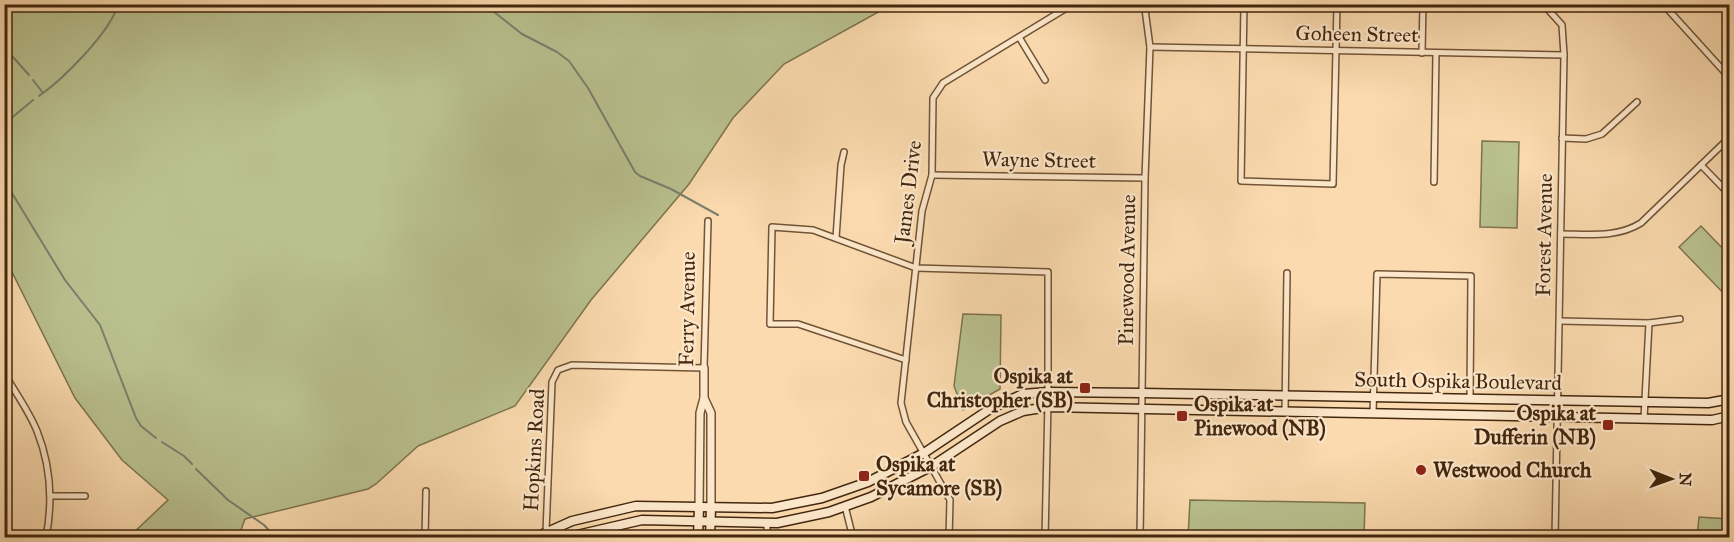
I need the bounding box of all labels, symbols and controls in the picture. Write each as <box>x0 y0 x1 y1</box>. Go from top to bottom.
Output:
street label: Goheen Street <box>1295 20 1419 48</box>
street label: James Drive <box>889 139 927 247</box>
street label: Wayne Street <box>982 146 1097 174</box>
street label: Forest Avenue <box>1530 173 1558 297</box>
street label: Pinewood Avenue <box>1113 194 1141 346</box>
street label: Ferry Avenue <box>673 251 701 367</box>
place label: Ospika at Christopher (SB) <box>927 363 1074 413</box>
street label: South Ospika Boulevard <box>1354 366 1563 396</box>
marker: Ospika at Christopher (SB) <box>1078 381 1092 395</box>
street label: Hopkins Road <box>518 388 550 512</box>
place label: Ospika at Pinewood (NB) <box>1194 391 1326 441</box>
place label: Ospika at Dufferin (NB) <box>1474 400 1597 450</box>
marker: Ospika at Pinewood (NB) <box>1175 409 1189 423</box>
marker: Ospika at Dufferin (NB) <box>1601 418 1615 432</box>
north arrow <box>1641 449 1701 509</box>
place label: Ospika at Sycamore (SB) <box>876 451 1002 501</box>
place label: Westwood Church <box>1433 457 1592 483</box>
marker: Westwood Church <box>1414 463 1428 477</box>
marker: Ospika at Sycamore (SB) <box>857 469 871 483</box>
text: N <box>1676 472 1695 487</box>

